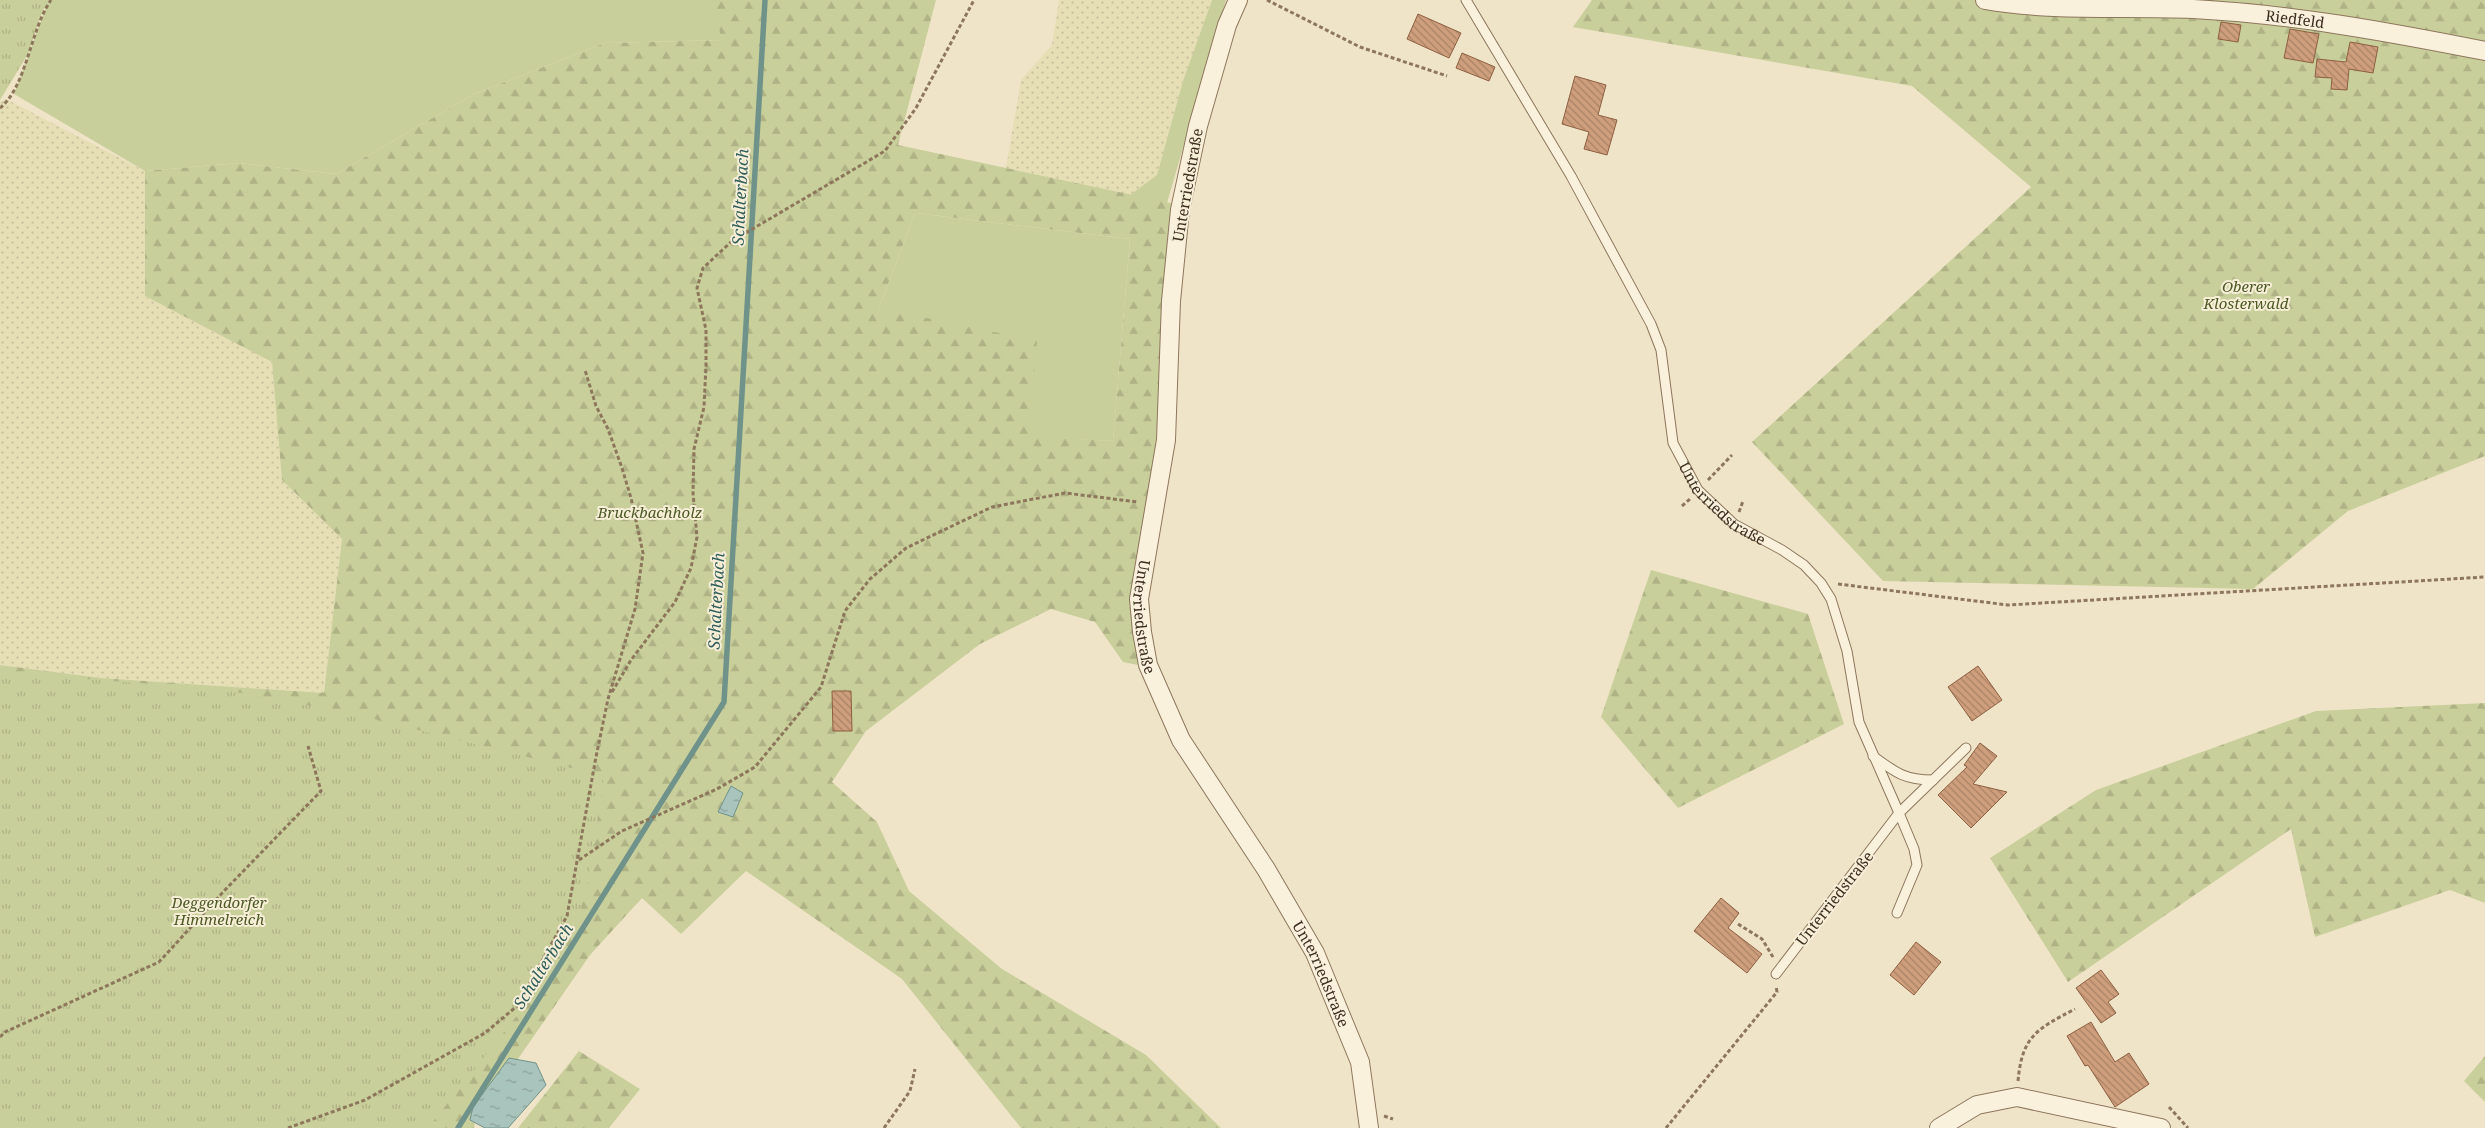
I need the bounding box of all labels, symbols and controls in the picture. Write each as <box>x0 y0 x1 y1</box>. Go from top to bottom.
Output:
street label: Riedfeld <box>2265 5 2326 32</box>
street label: Unterriedstraße <box>1167 127 1207 243</box>
water label: Schalterbach <box>726 148 754 246</box>
park label: Oberer Klosterwald <box>2203 276 2289 313</box>
street label: Unterriedstraße <box>1675 458 1769 549</box>
park label: Bruckbachholz <box>597 502 703 522</box>
water label: Schalterbach <box>702 552 730 650</box>
street label: Unterriedstraße <box>1129 558 1161 677</box>
street label: Unterriedstraße <box>1791 847 1877 949</box>
park label: Deggendorfer Himmelreich <box>171 892 267 929</box>
street label: Unterriedstraße <box>1288 917 1354 1030</box>
water label: Schalterbach <box>508 919 578 1013</box>

